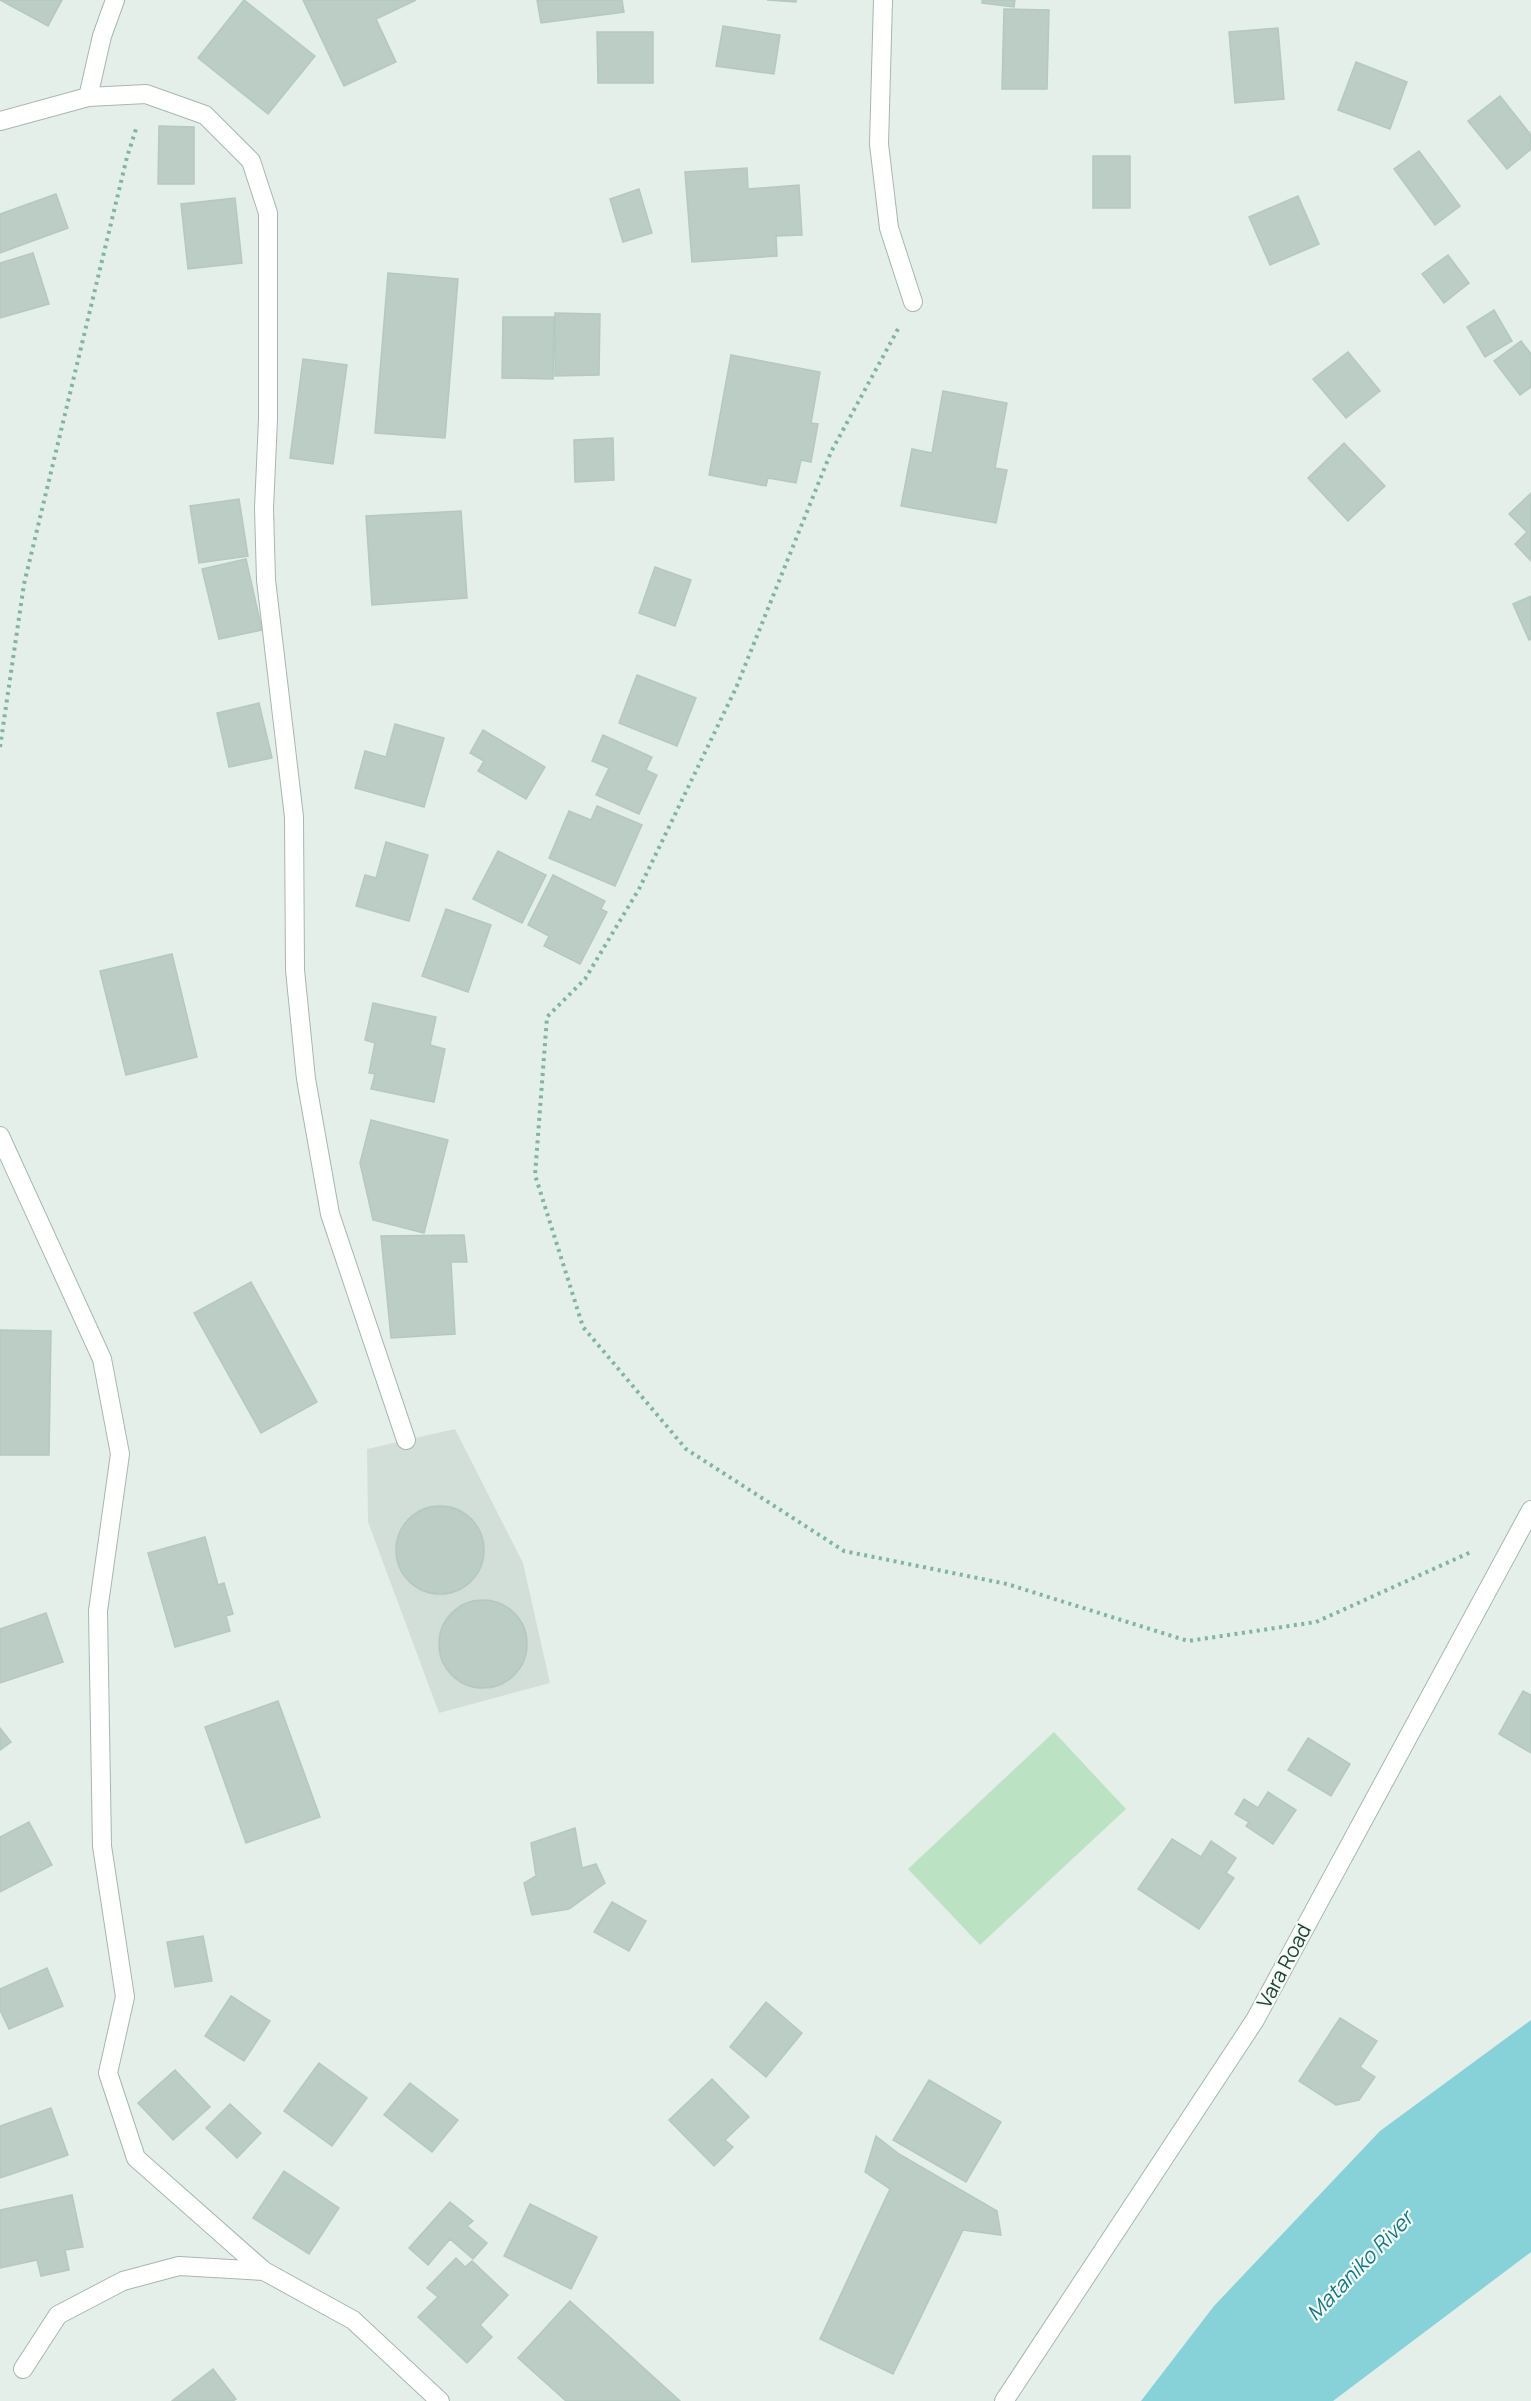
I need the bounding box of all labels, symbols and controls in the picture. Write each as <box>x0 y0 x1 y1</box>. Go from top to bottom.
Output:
street label: Vara Road <box>1250 1919 1317 2013</box>
water label: Mataniko River <box>1300 2203 1420 2326</box>

